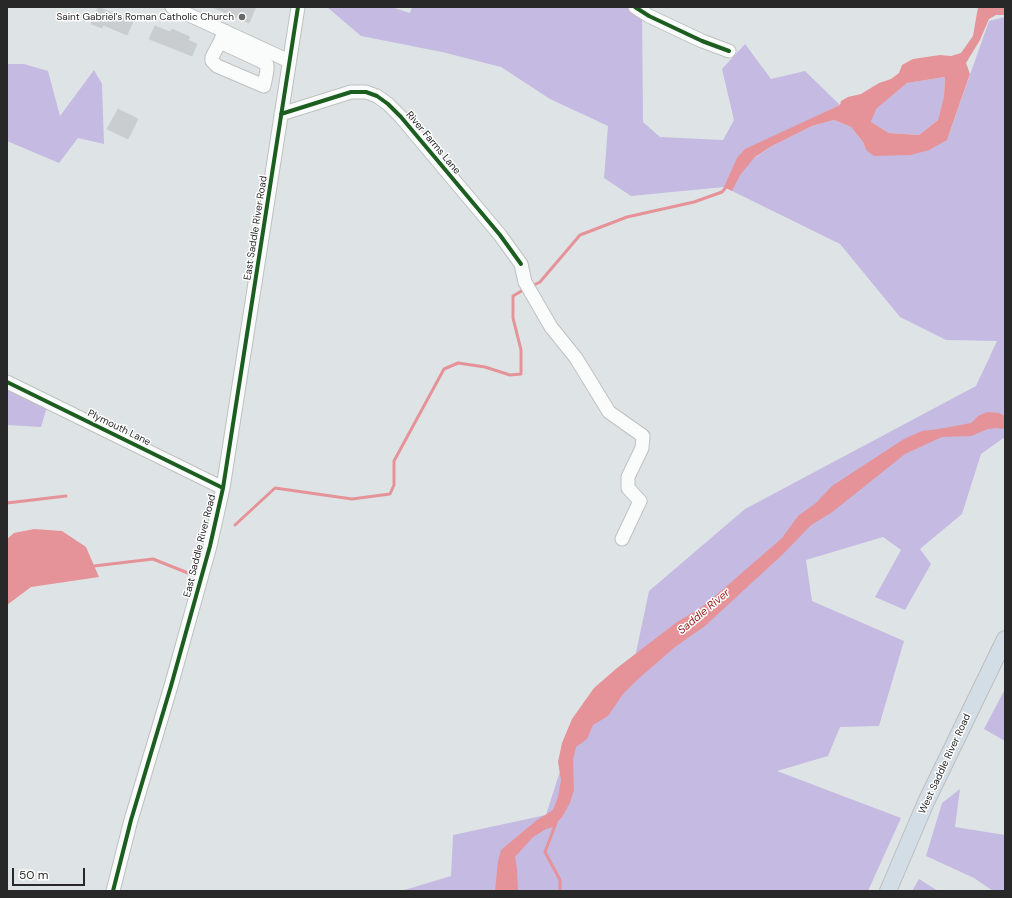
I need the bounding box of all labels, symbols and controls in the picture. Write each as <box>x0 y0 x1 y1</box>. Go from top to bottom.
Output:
place label: Saint Gabriel's Roman Catholic Church <box>56 11 234 23</box>
marker: Saint Gabriel's Roman Catholic Church <box>237 12 247 22</box>
street label: River Farms Lane <box>403 109 463 177</box>
street label: East Saddle River Road <box>242 175 270 281</box>
street label: Plymouth Lane <box>86 408 152 448</box>
street label: East Saddle River Road <box>181 493 219 599</box>
water label: Saddle River <box>676 587 732 637</box>
street label: West Saddle River Road <box>916 712 974 816</box>
scale bar <box>14 860 87 886</box>
text: 50 m <box>19 867 48 883</box>

